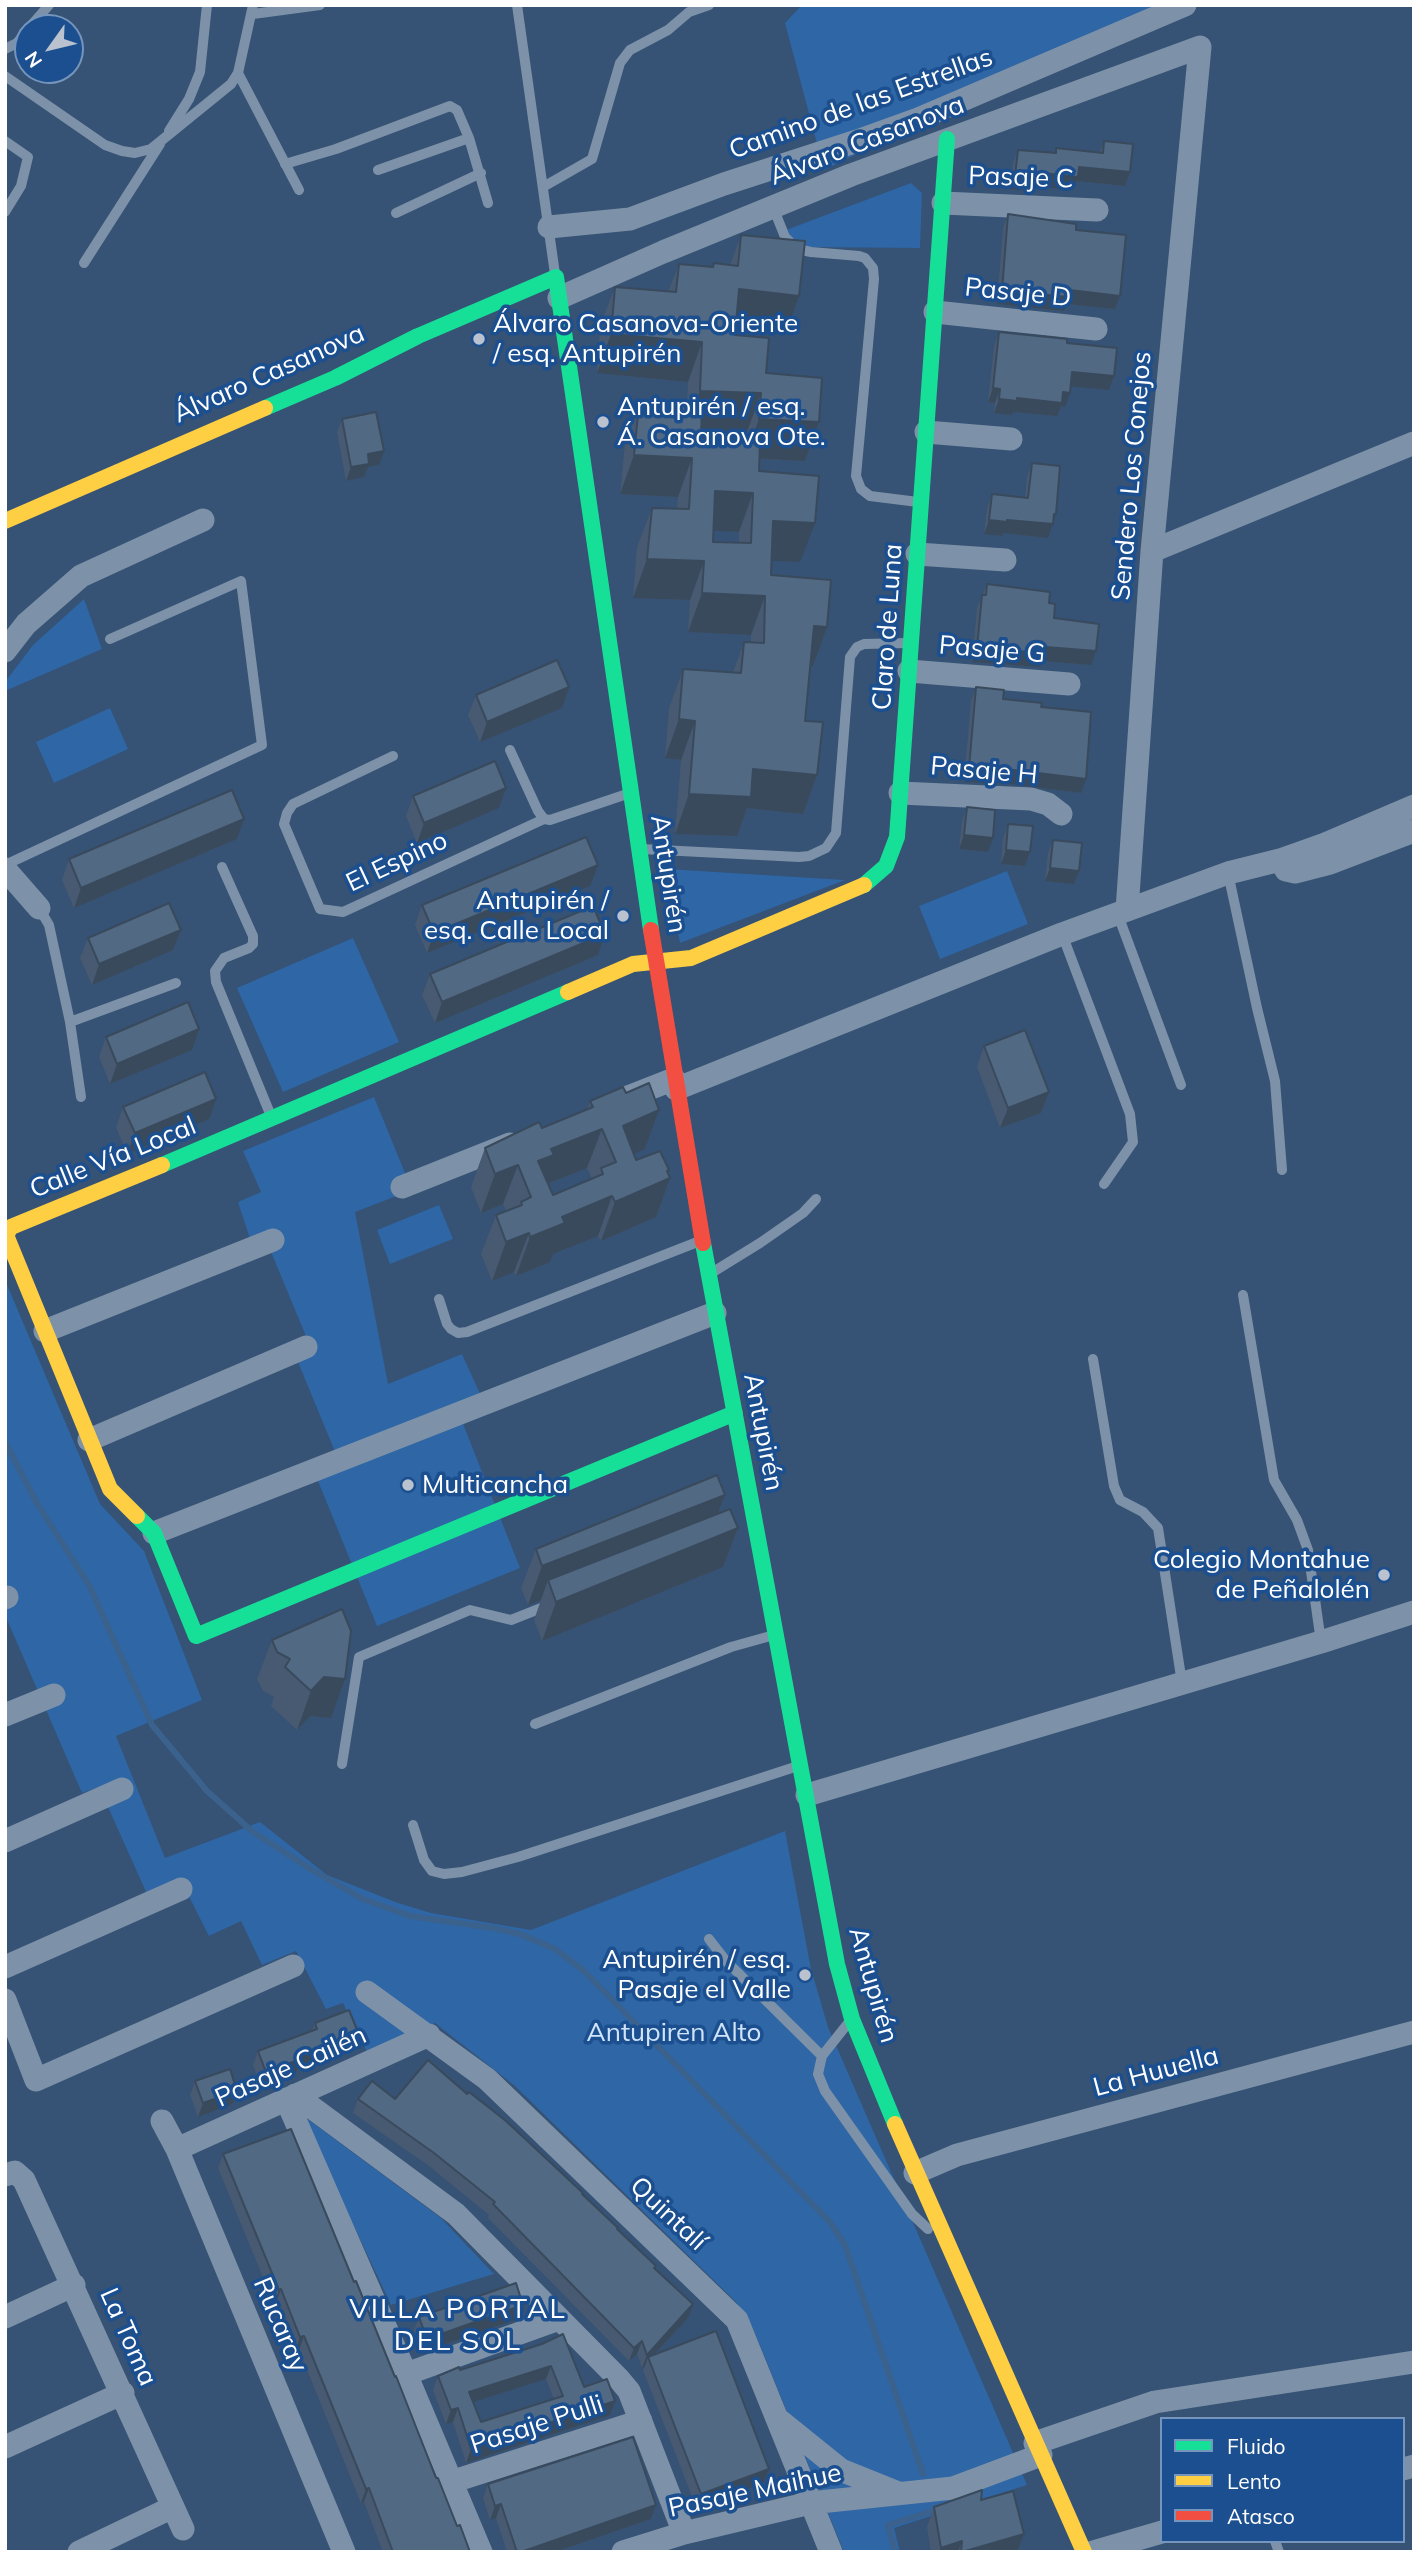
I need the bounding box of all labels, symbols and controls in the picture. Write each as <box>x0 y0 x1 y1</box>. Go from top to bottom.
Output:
north arrow <box>14 14 84 84</box>
street label: Camino de las Estrellas <box>725 42 997 166</box>
text: N <box>19 47 47 72</box>
street label: Álvaro Casanova <box>765 90 969 192</box>
street label: Pasaje C <box>968 161 1074 195</box>
street label: Pasaje D <box>963 272 1073 314</box>
place label: Álvaro Casanova-Oriente / esq. Antupirén <box>493 308 798 370</box>
street label: Álvaro Casanova <box>169 318 369 430</box>
marker: Álvaro Casanova-Oriente / esq. Antupirén <box>471 331 487 347</box>
street label: Sendero Los Conejos <box>1106 350 1158 602</box>
place label: Antupirén / esq. Á. Casanova Ote. <box>617 391 826 452</box>
marker: Antupirén / esq. Á. Casanova Ote. <box>595 414 611 430</box>
street label: Claro de Luna <box>867 543 909 711</box>
street label: Pasaje G <box>938 630 1046 670</box>
street label: Pasaje H <box>929 751 1039 791</box>
street label: Antupirén <box>643 813 693 935</box>
street label: El Espino <box>341 825 453 899</box>
place label: Antupirén / esq. Calle Local <box>424 885 609 946</box>
marker: Antupirén / esq. Calle Local <box>615 908 631 924</box>
street label: Calle Vía Local <box>25 1110 201 1206</box>
street label: Antupirén <box>736 1371 790 1493</box>
place label: Multicancha <box>422 1469 568 1501</box>
marker: Multicancha <box>400 1477 416 1493</box>
place label: Colegio Montahue de Peñalolén <box>1153 1544 1370 1606</box>
marker: Colegio Montahue de Peñalolén <box>1376 1567 1392 1583</box>
street label: Antupirén <box>842 1924 904 2046</box>
place label: Antupirén / esq. Pasaje el Valle <box>603 1944 791 2006</box>
marker: Antupirén / esq. Pasaje el Valle <box>797 1967 813 1983</box>
park label: Antupiren Alto <box>587 2017 761 2049</box>
street label: Pasaje Cailén <box>211 2020 371 2114</box>
street label: La Huuella <box>1090 2040 1222 2104</box>
street label: Quintalí <box>623 2171 713 2257</box>
street label: Rucaray <box>246 2273 314 2377</box>
street label: La Toma <box>93 2283 163 2391</box>
district label: VILLA PORTAL DEL SOL <box>351 2293 565 2359</box>
street label: Pasaje Pulli <box>467 2389 607 2461</box>
legend <box>1160 2417 1405 2543</box>
text: Fluido <box>1227 2433 1286 2459</box>
street label: Pasaje Maihue <box>666 2457 844 2525</box>
text: Lento <box>1227 2468 1281 2494</box>
text: Atasco <box>1227 2503 1295 2529</box>

